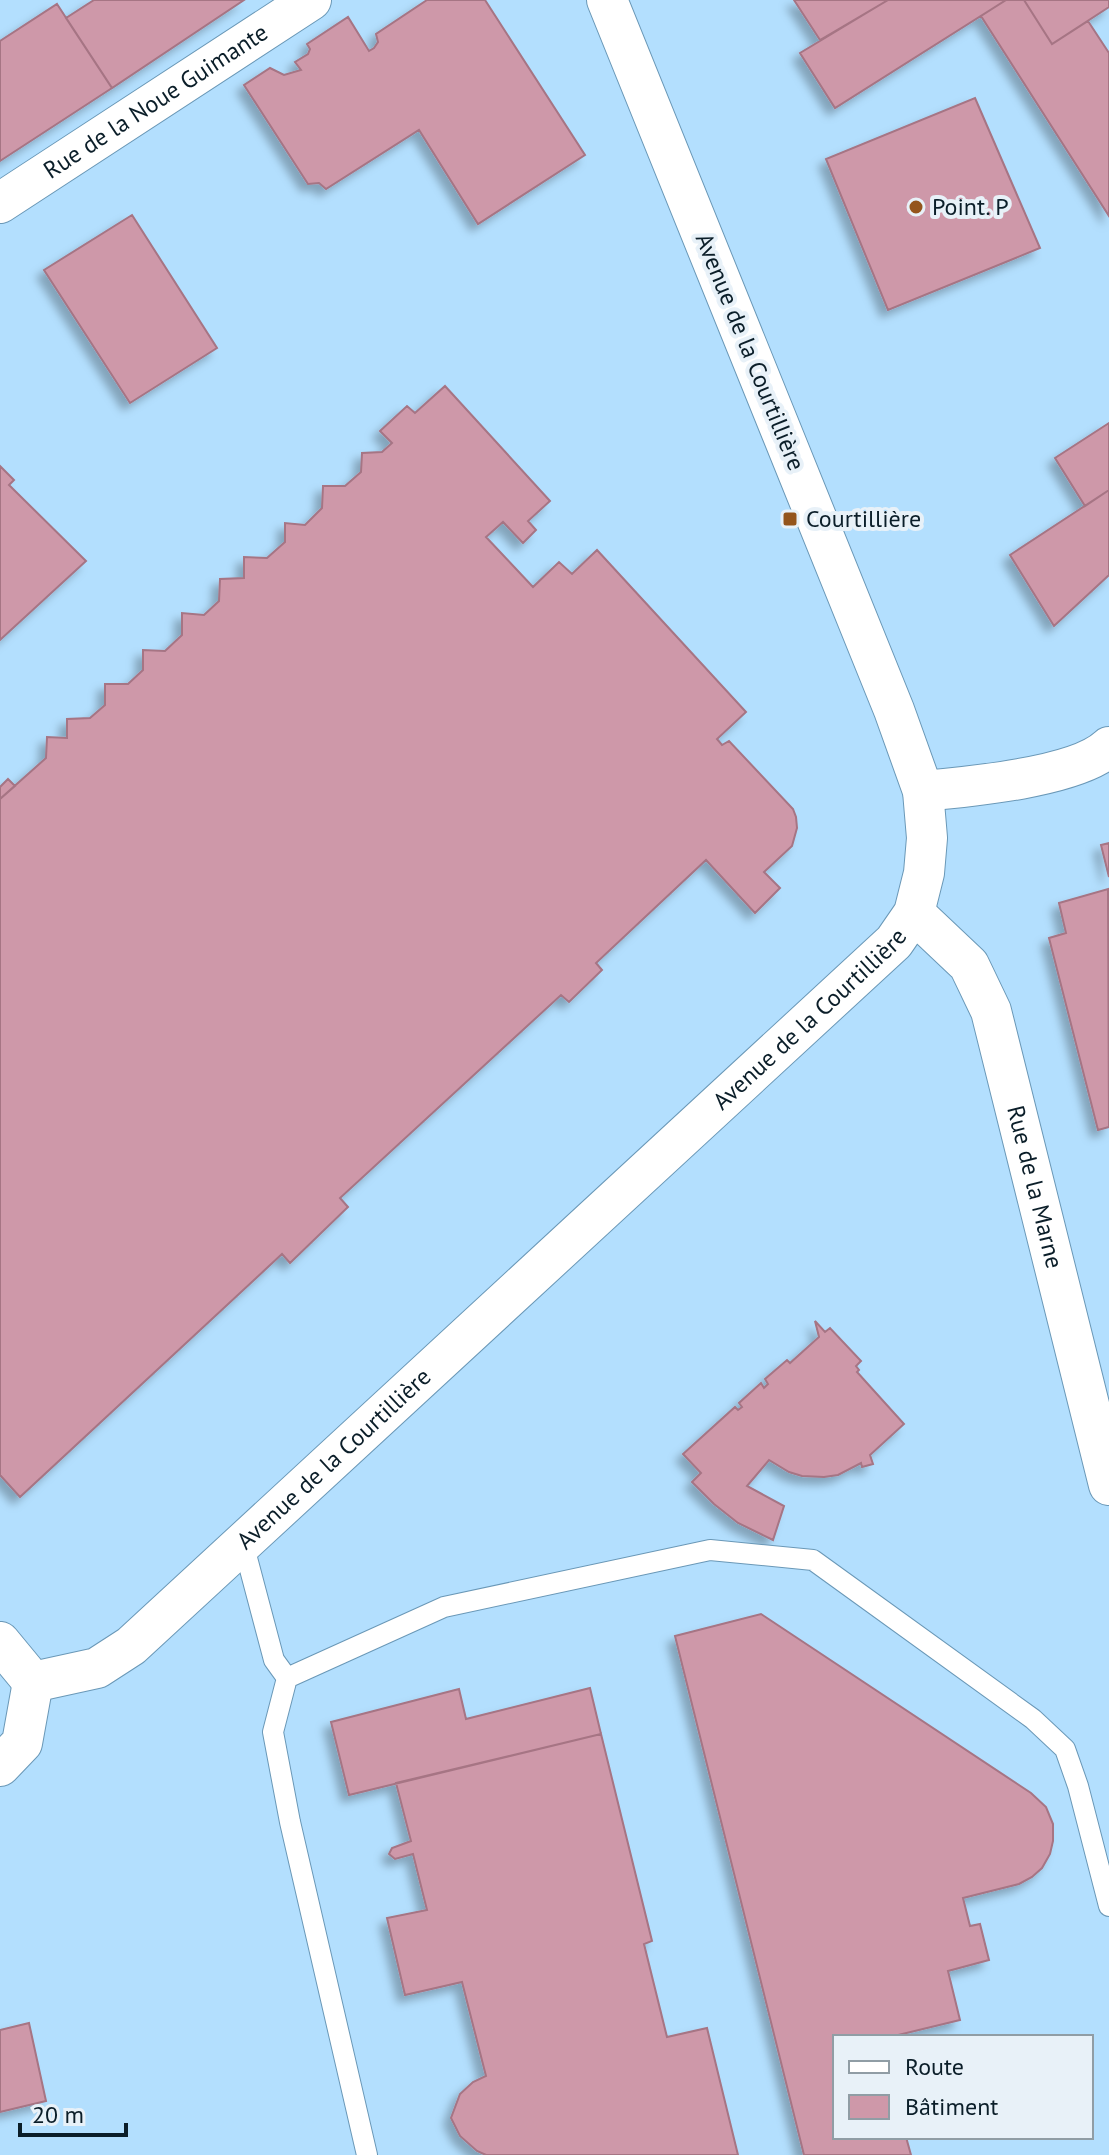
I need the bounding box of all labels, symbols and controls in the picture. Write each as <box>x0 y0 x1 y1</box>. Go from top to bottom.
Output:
street label: Rue de la Noue Guimante <box>37 16 274 185</box>
place label: Point. P <box>932 191 1009 222</box>
marker: Point. P <box>907 198 925 216</box>
street label: Avenue de la Courtillière <box>689 229 812 475</box>
place label: Courtillière <box>806 503 921 534</box>
marker: Courtillière <box>781 510 799 528</box>
street label: Avenue de la Courtillière <box>706 923 913 1116</box>
street label: Rue de la Marne <box>1000 1102 1070 1272</box>
street label: Avenue de la Courtillière <box>230 1361 437 1556</box>
legend <box>833 2035 1093 2139</box>
text: Route <box>905 2051 964 2082</box>
scale bar <box>20 2087 126 2137</box>
text: Bâtiment <box>905 2091 998 2122</box>
text: 20 m <box>32 2099 84 2130</box>

